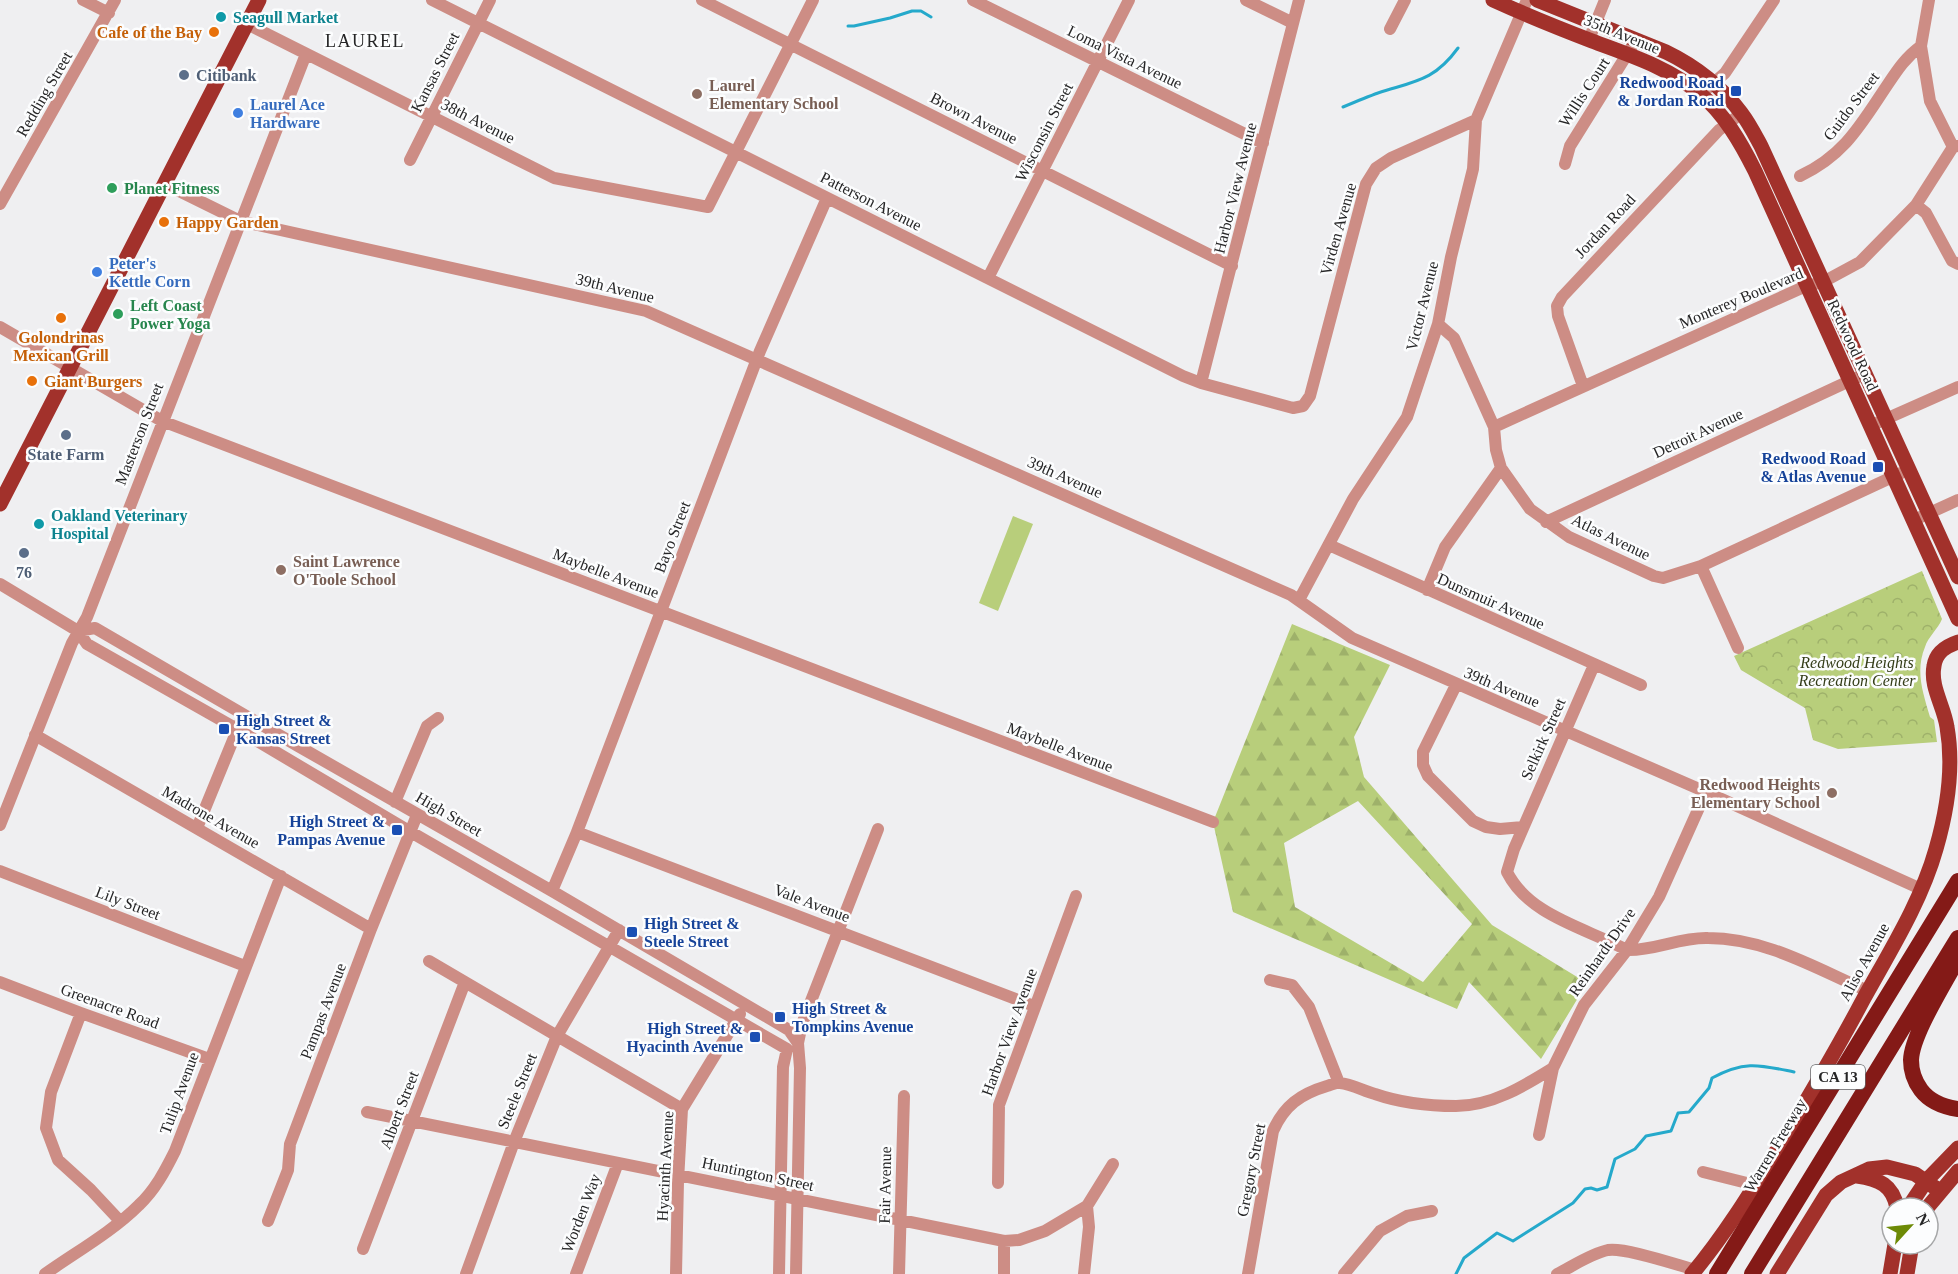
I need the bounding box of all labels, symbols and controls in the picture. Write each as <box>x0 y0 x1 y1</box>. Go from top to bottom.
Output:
place label: Seagull Market <box>233 9 339 27</box>
marker: Seagull Market <box>214 10 228 24</box>
street label: 35th Avenue <box>1582 11 1662 57</box>
street label: Loma Vista Avenue <box>1065 22 1185 92</box>
place label: Cafe of the Bay <box>97 24 202 42</box>
marker: Cafe of the Bay <box>207 25 221 39</box>
street label: Kansas Street <box>408 29 463 115</box>
district label: LAUREL <box>325 31 405 51</box>
street label: Redding Street <box>13 48 76 140</box>
street label: Willis Court <box>1555 54 1613 130</box>
place label: Citibank <box>196 67 257 84</box>
marker: Citibank <box>177 68 191 82</box>
street label: Guido Street <box>1820 68 1883 144</box>
place label: Redwood Road & Jordan Road <box>1617 74 1724 109</box>
place label: Laurel Elementary School <box>709 77 839 113</box>
street label: Wisconsin Street <box>1012 79 1076 184</box>
marker: Redwood Road & Jordan Road <box>1729 84 1743 98</box>
marker: Laurel Elementary School <box>690 87 704 101</box>
street label: Brown Avenue <box>928 89 1020 147</box>
street label: 38th Avenue <box>438 95 518 147</box>
place label: Laurel Ace Hardware <box>250 96 325 131</box>
marker: Laurel Ace Hardware <box>231 106 245 120</box>
street label: Harbor View Avenue <box>1210 121 1260 255</box>
street label: Patterson Avenue <box>818 168 924 234</box>
place label: Planet Fitness <box>124 180 220 197</box>
marker: Planet Fitness <box>105 181 119 195</box>
street label: Virden Avenue <box>1317 181 1359 277</box>
street label: Jordan Road <box>1571 191 1639 261</box>
place label: Happy Garden <box>176 214 279 232</box>
marker: Happy Garden <box>157 215 171 229</box>
place label: Peter's Kettle Corn <box>109 255 190 290</box>
street label: Victor Avenue <box>1403 259 1441 353</box>
street label: Monterey Boulevard <box>1677 264 1806 333</box>
marker: Peter's Kettle Corn <box>90 265 104 279</box>
street label: 39th Avenue <box>574 270 656 306</box>
street label: Redwood Road <box>1824 296 1882 394</box>
place label: Left Coast Power Yoga <box>130 297 210 333</box>
marker: Left Coast Power Yoga <box>111 307 125 321</box>
marker: Golondrinas Mexican Grill <box>54 311 68 325</box>
place label: Golondrinas Mexican Grill <box>13 329 109 364</box>
place label: Giant Burgers <box>44 373 142 391</box>
marker: Giant Burgers <box>25 374 39 388</box>
street label: Masterson Street <box>112 380 166 487</box>
street label: Detroit Avenue <box>1650 405 1746 461</box>
marker: State Farm <box>59 428 73 442</box>
place label: State Farm <box>28 446 105 463</box>
place label: Redwood Road & Atlas Avenue <box>1761 450 1866 485</box>
street label: 39th Avenue <box>1025 453 1105 501</box>
marker: Redwood Road & Atlas Avenue <box>1871 460 1885 474</box>
street label: Bayo Street <box>651 498 695 575</box>
place label: Oakland Veterinary Hospital <box>51 507 187 543</box>
street label: Atlas Avenue <box>1569 511 1653 563</box>
marker: Oakland Veterinary Hospital <box>32 517 46 531</box>
street label: Maybelle Avenue <box>550 545 661 602</box>
marker: 76 <box>17 546 31 560</box>
place label: Saint Lawrence O'Toole School <box>293 553 400 588</box>
marker: Saint Lawrence O'Toole School <box>274 563 288 577</box>
place label: 76 <box>16 564 32 581</box>
street label: Dunsmuir Avenue <box>1435 570 1547 632</box>
park label: Redwood Heights Recreation Center <box>1797 654 1916 689</box>
street label: 39th Avenue <box>1462 664 1542 710</box>
street label: Selkirk Street <box>1517 695 1569 782</box>
place label: High Street & Kansas Street <box>236 712 332 747</box>
street label: Maybelle Avenue <box>1004 719 1115 776</box>
marker: High Street & Kansas Street <box>217 722 231 736</box>
place label: Redwood Heights Elementary School <box>1691 776 1821 812</box>
street label: Madrone Avenue <box>159 782 263 852</box>
marker: Redwood Heights Elementary School <box>1825 786 1839 800</box>
street label: High Street <box>412 788 485 841</box>
place label: High Street & Pampas Avenue <box>277 813 385 849</box>
marker: High Street & Pampas Avenue <box>390 823 404 837</box>
street label: Vale Avenue <box>772 881 852 925</box>
street label: Lily Street <box>93 883 163 924</box>
street label: Reinhardt Drive <box>1565 905 1639 999</box>
place label: High Street & Steele Street <box>644 915 740 950</box>
street label: Aliso Avenue <box>1836 920 1892 1004</box>
marker: High Street & Steele Street <box>625 925 639 939</box>
street label: Pampas Avenue <box>297 961 350 1062</box>
street label: Harbor View Avenue <box>978 966 1040 1098</box>
street label: Greenacre Road <box>58 980 162 1032</box>
place label: High Street & Tompkins Avenue <box>792 1000 913 1036</box>
marker: High Street & Tompkins Avenue <box>773 1010 787 1024</box>
place label: High Street & Hyacinth Avenue <box>626 1020 743 1056</box>
marker: High Street & Hyacinth Avenue <box>748 1030 762 1044</box>
street label: Tulip Avenue <box>156 1050 203 1137</box>
street label: Steele Street <box>494 1050 540 1131</box>
road number: CA 13 <box>1811 1065 1865 1089</box>
street label: Albert Street <box>376 1068 422 1151</box>
street label: Warren Freeway <box>1740 1095 1810 1195</box>
street label: Hyacinth Avenue <box>654 1110 677 1222</box>
street label: Gregory Street <box>1234 1121 1269 1218</box>
street label: Fair Avenue <box>876 1146 894 1224</box>
street label: Huntington Street <box>700 1154 816 1195</box>
street label: Worden Way <box>558 1171 605 1255</box>
north arrow <box>1880 1196 1940 1256</box>
text: N <box>1913 1210 1933 1229</box>

